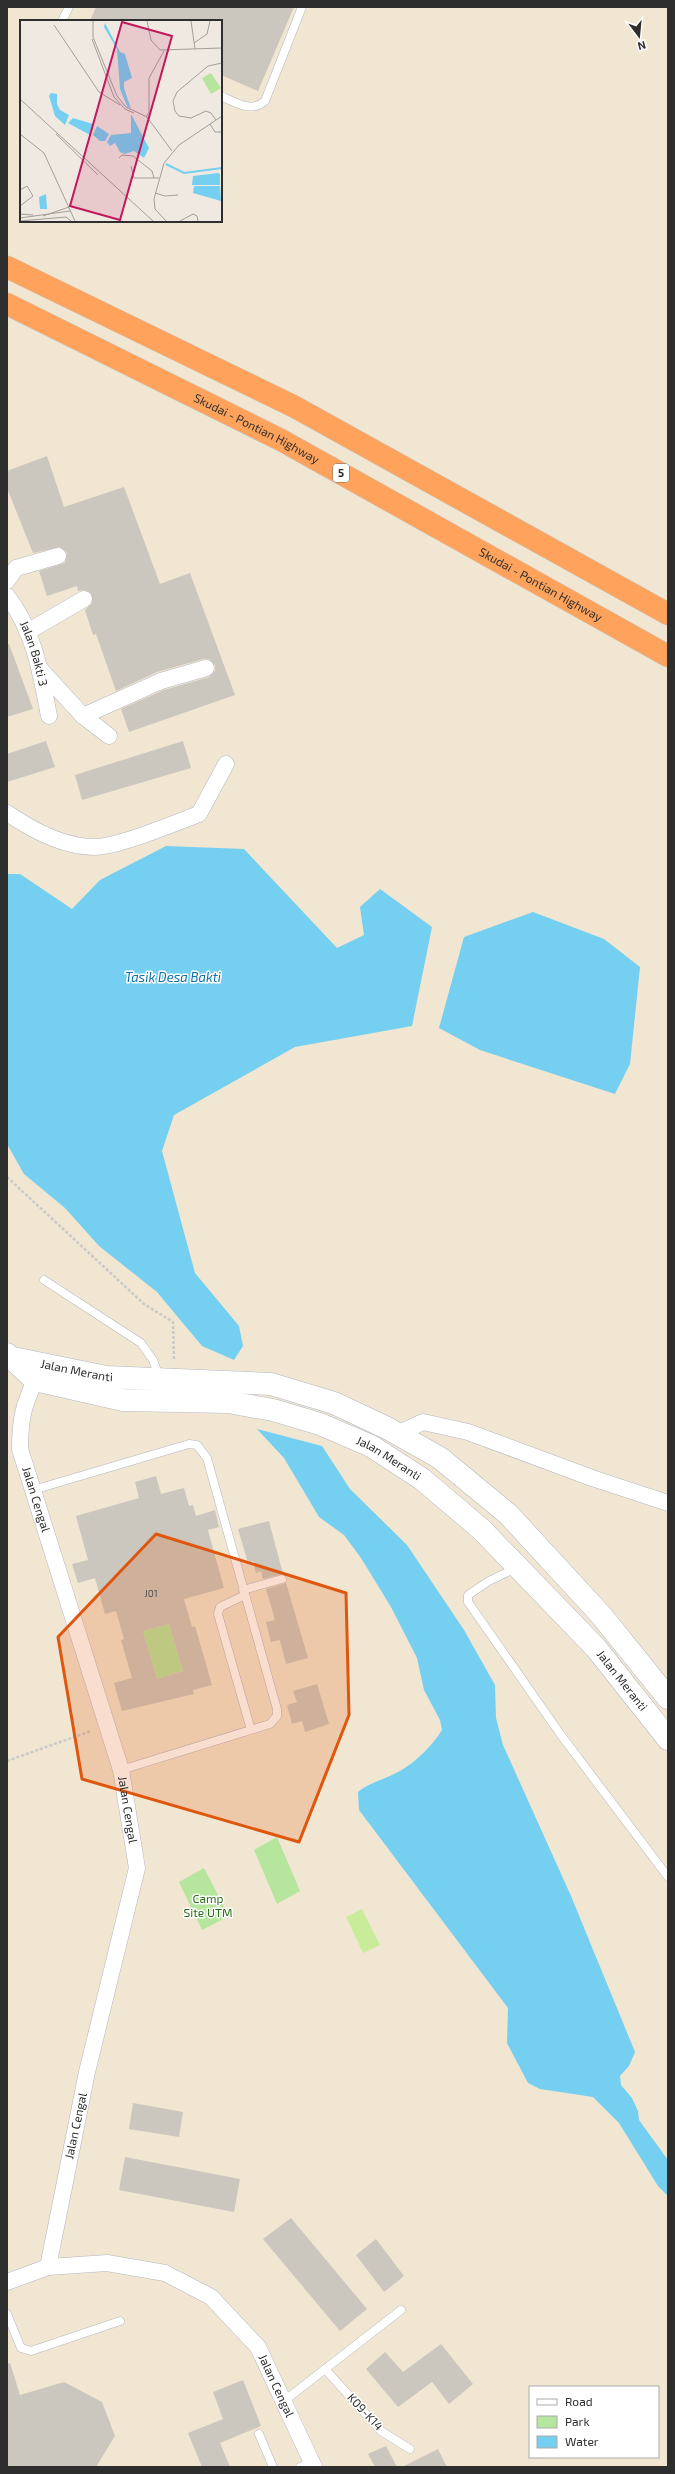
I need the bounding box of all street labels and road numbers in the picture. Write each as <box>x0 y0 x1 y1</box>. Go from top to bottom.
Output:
street label: Skudai - Pontian Highway <box>192 390 323 466</box>
road number: 5 <box>333 464 349 482</box>
street label: Skudai - Pontian Highway <box>477 544 606 624</box>
street label: Jalan Bakti 3 <box>18 618 51 687</box>
street label: Jalan Meranti <box>39 1356 113 1383</box>
street label: Jalan Meranti <box>354 1433 424 1483</box>
street label: Jalan Cengal <box>20 1465 54 1534</box>
street label: Jalan Meranti <box>594 1647 651 1713</box>
street label: Jalan Cengal <box>116 1775 141 1845</box>
street label: Jalan Cengal <box>61 2091 89 2160</box>
street label: Jalan Cengal <box>256 2352 298 2419</box>
street label: K09-K14 <box>345 2390 386 2433</box>

